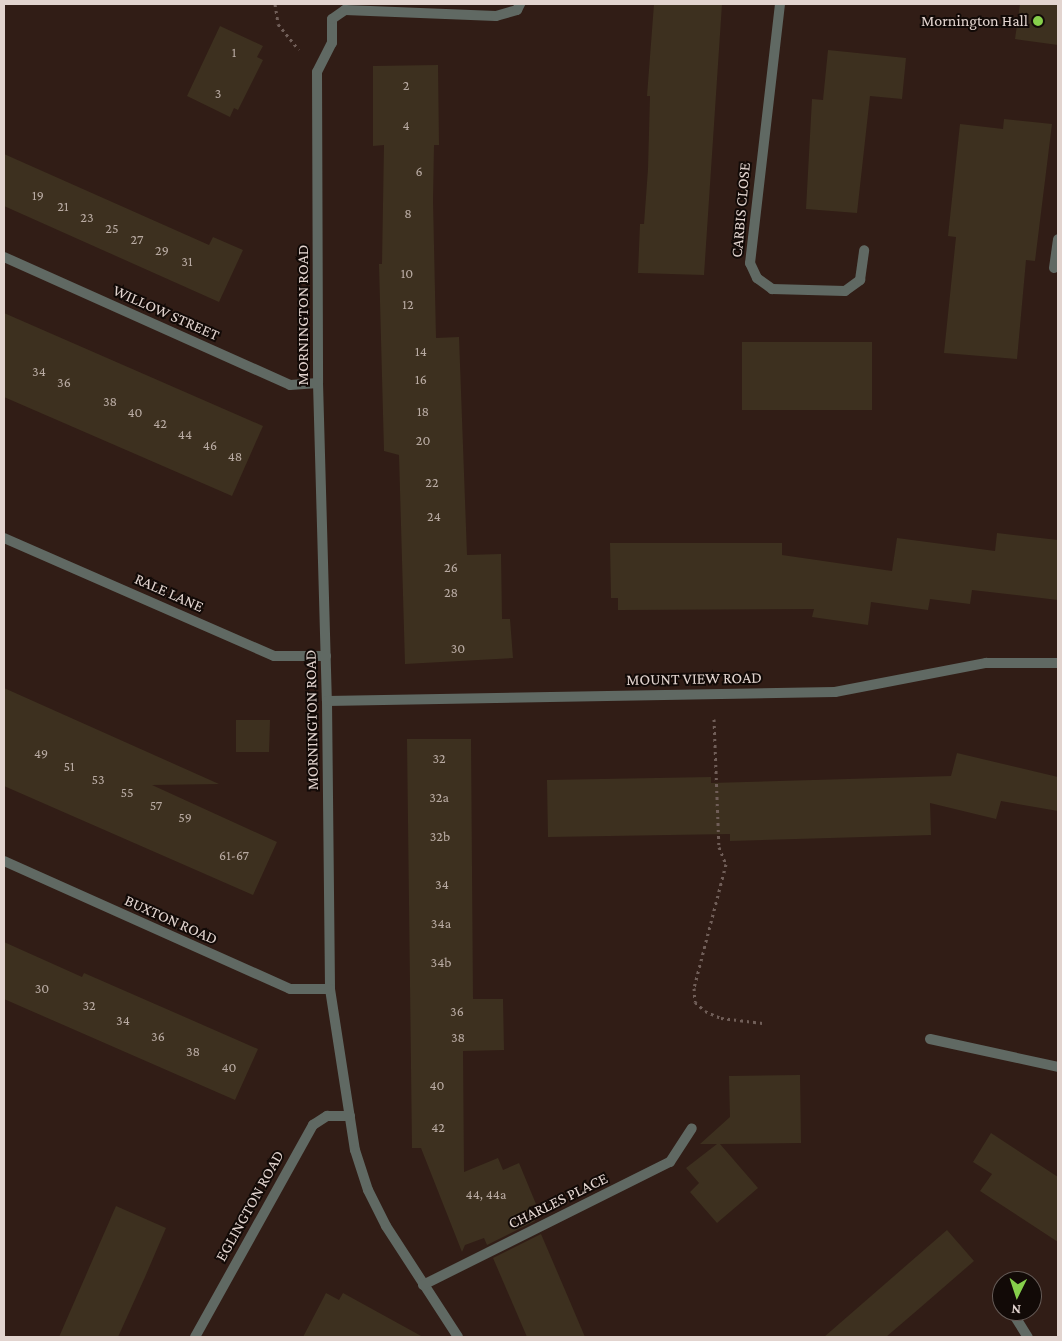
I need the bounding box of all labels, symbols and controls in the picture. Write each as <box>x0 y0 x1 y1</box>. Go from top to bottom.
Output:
place label: Mornington Hall <box>921 11 1028 31</box>
marker: Mornington Hall <box>1032 15 1044 27</box>
house number: 1 <box>232 44 236 60</box>
house number: 2 <box>403 77 409 93</box>
house number: 3 <box>215 85 221 101</box>
house number: 4 <box>402 117 410 133</box>
street label: CARBIS CLOSE <box>727 162 755 258</box>
house number: 6 <box>415 163 423 179</box>
house number: 19 <box>32 187 44 203</box>
house number: 21 <box>57 198 69 214</box>
house number: 8 <box>404 205 412 221</box>
house number: 23 <box>80 209 94 225</box>
house number: 25 <box>105 220 119 236</box>
house number: 27 <box>131 231 143 247</box>
house number: 29 <box>155 242 169 258</box>
street label: MORNINGTON ROAD <box>293 245 313 385</box>
house number: 31 <box>181 253 193 269</box>
house number: 10 <box>401 265 413 281</box>
street label: WILLOW STREET <box>110 281 222 345</box>
house number: 12 <box>402 296 414 312</box>
house number: 14 <box>415 343 427 359</box>
house number: 34 <box>32 363 46 379</box>
house number: 16 <box>415 371 427 387</box>
house number: 36 <box>57 374 71 390</box>
house number: 38 <box>103 393 117 409</box>
house number: 18 <box>417 403 429 419</box>
house number: 40 <box>127 404 143 420</box>
house number: 42 <box>153 415 167 431</box>
house number: 44 <box>178 426 192 442</box>
house number: 20 <box>416 432 430 448</box>
house number: 46 <box>203 437 217 453</box>
house number: 48 <box>228 448 242 464</box>
house number: 22 <box>425 474 439 490</box>
house number: 24 <box>427 508 441 524</box>
house number: 26 <box>444 559 458 575</box>
street label: RALE LANE <box>132 569 206 617</box>
house number: 28 <box>444 584 458 600</box>
house number: 30 <box>451 640 465 656</box>
street label: MORNINGTON ROAD <box>301 649 323 791</box>
street label: MOUNT VIEW ROAD <box>626 668 762 690</box>
house number: 49 <box>34 745 48 761</box>
house number: 32 <box>432 750 446 766</box>
house number: 51 <box>63 758 75 774</box>
house number: 53 <box>91 771 105 787</box>
house number: 55 <box>120 784 134 800</box>
house number: 32a <box>429 789 449 805</box>
house number: 57 <box>150 797 162 813</box>
house number: 59 <box>178 809 192 825</box>
house number: 32b <box>430 828 450 844</box>
house number: 61-67 <box>219 847 249 863</box>
house number: 34 <box>435 876 449 892</box>
street label: BUXTON ROAD <box>122 891 220 949</box>
house number: 34a <box>431 915 451 931</box>
house number: 34b <box>431 954 451 970</box>
house number: 30 <box>35 980 49 996</box>
house number: 32 <box>82 997 96 1013</box>
house number: 36 <box>450 1003 464 1019</box>
house number: 34 <box>116 1012 130 1028</box>
house number: 36 <box>151 1028 165 1044</box>
house number: 38 <box>451 1029 465 1045</box>
house number: 38 <box>186 1043 200 1059</box>
house number: 40 <box>221 1059 237 1075</box>
house number: 40 <box>429 1077 445 1093</box>
house number: 42 <box>431 1119 445 1135</box>
street label: EGLINGTON ROAD <box>212 1147 288 1265</box>
street label: CHARLES PLACE <box>505 1169 611 1233</box>
house number: 44, 44a <box>466 1186 506 1202</box>
north arrow <box>992 1271 1042 1321</box>
text: N <box>1011 1302 1021 1318</box>

